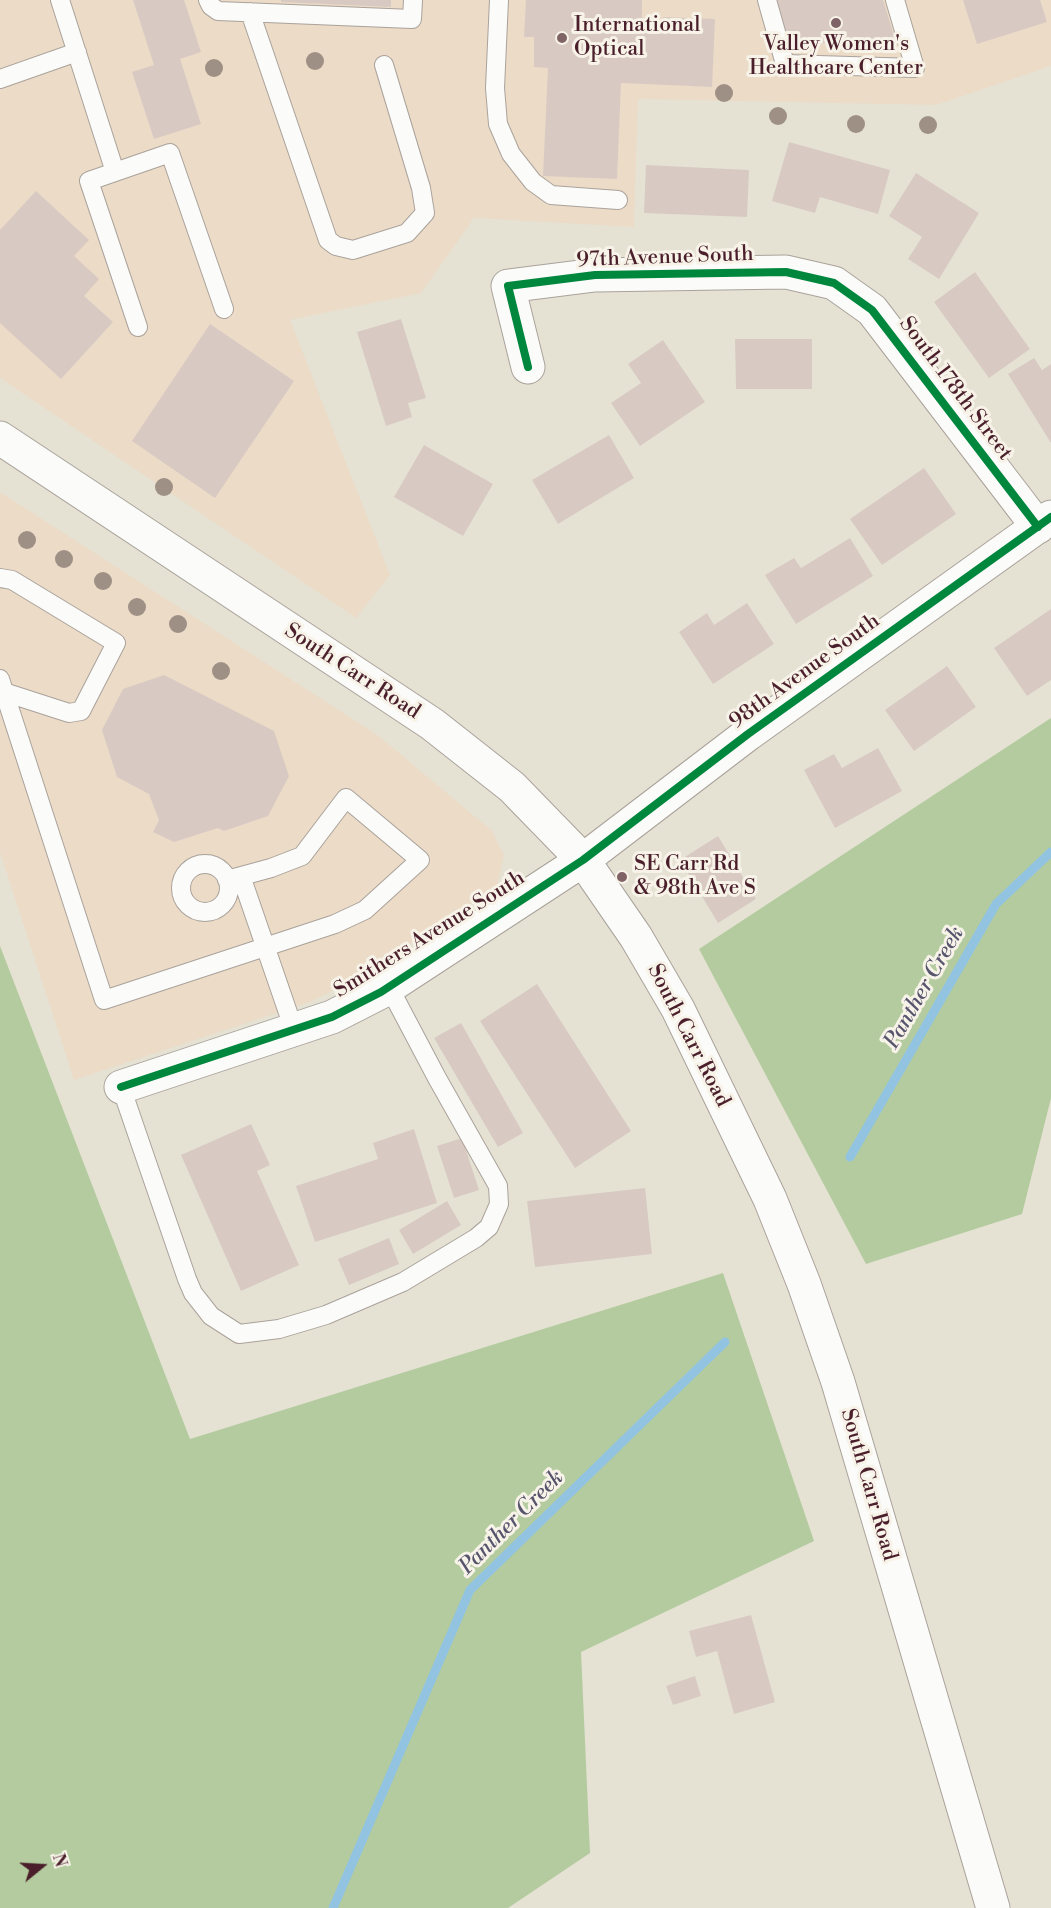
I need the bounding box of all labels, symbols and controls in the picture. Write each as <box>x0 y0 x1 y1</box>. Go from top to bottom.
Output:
place label: International Optical <box>574 13 700 63</box>
marker: Valley Women's Healthcare Center <box>829 16 843 30</box>
marker: International Optical <box>555 31 569 45</box>
place label: Valley Women's Healthcare Center <box>749 32 923 82</box>
street label: 97th Avenue South <box>576 242 754 274</box>
street label: South 178th Street <box>893 312 1017 466</box>
street label: 98th Avenue South <box>725 609 885 735</box>
street label: South Carr Road <box>279 619 425 725</box>
place label: SE Carr Rd & 98th Ave S <box>634 852 756 902</box>
street label: Smithers Avenue South <box>330 866 530 1004</box>
marker: SE Carr Rd & 98th Ave S <box>615 870 629 884</box>
water label: Panther Creek <box>879 922 971 1054</box>
street label: South Carr Road <box>641 960 735 1112</box>
street label: South Carr Road <box>834 1406 902 1564</box>
water label: Panther Creek <box>454 1465 570 1581</box>
north arrow <box>12 1836 72 1896</box>
text: N <box>48 1851 71 1870</box>

